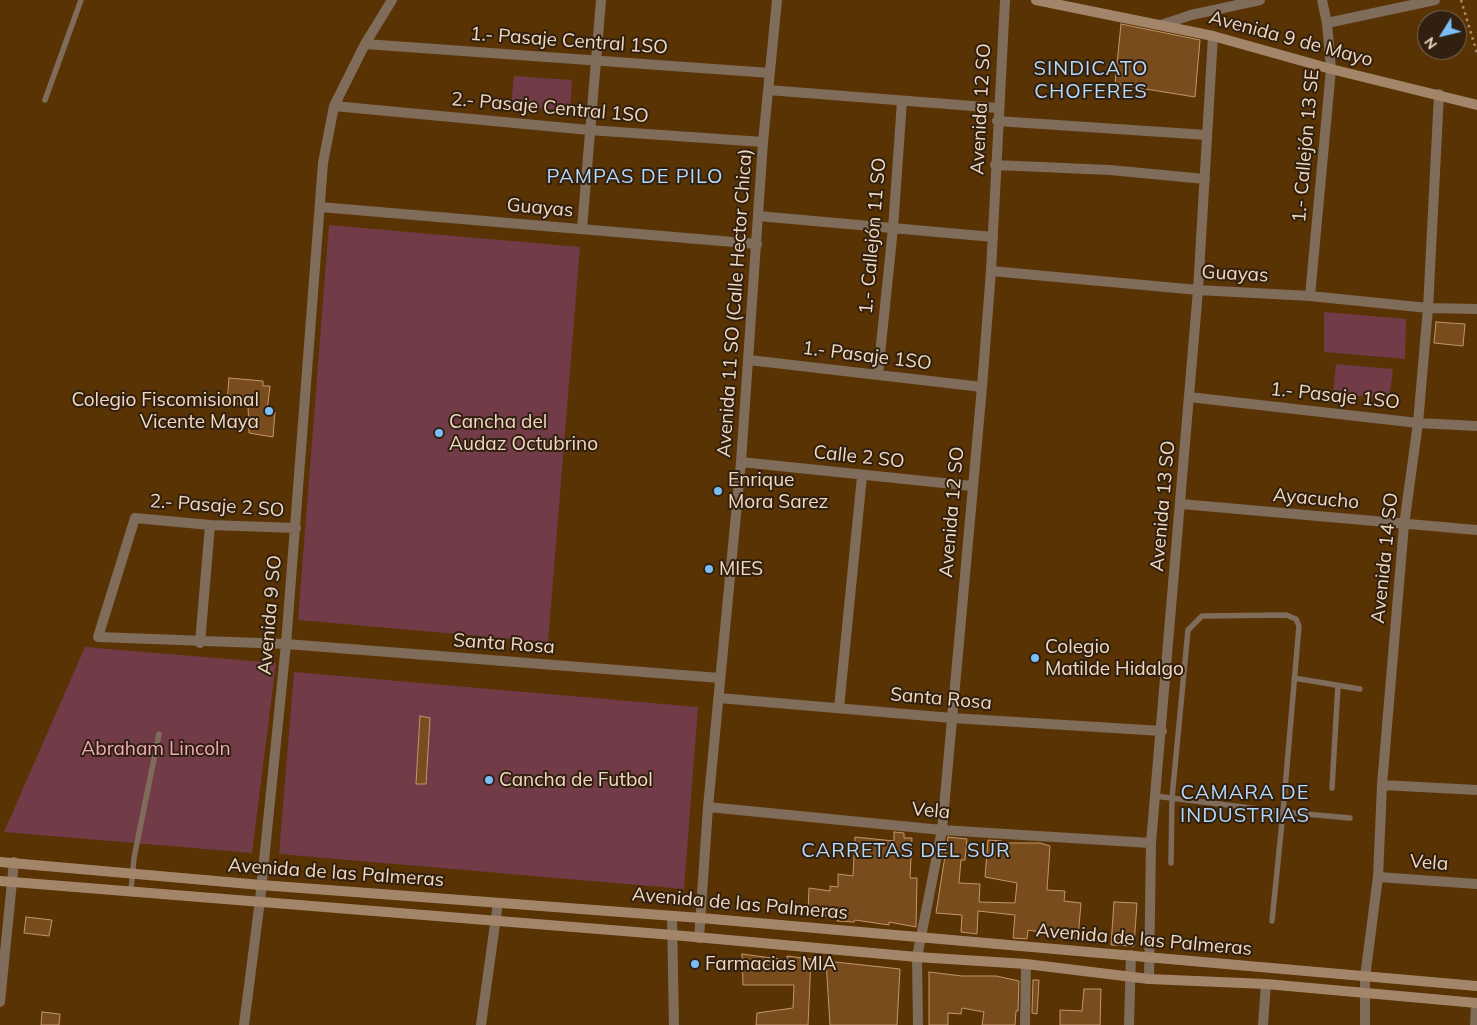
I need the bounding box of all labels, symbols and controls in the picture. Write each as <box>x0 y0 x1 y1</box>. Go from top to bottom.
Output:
street label: Avenida 9 de Mayo <box>1207 6 1375 72</box>
north arrow <box>1417 10 1467 60</box>
street label: 1.- Pasaje Central 1SO <box>469 23 669 59</box>
text: N <box>1420 34 1441 53</box>
street label: Avenida 12 SO <box>966 43 996 175</box>
district label: SINDICATO CHOFERES <box>1032 57 1150 104</box>
street label: 1.- Callejón 13 SE <box>1288 68 1324 224</box>
street label: 2.- Pasaje Central 1SO <box>450 88 650 128</box>
street label: Avenida 11 SO (Calle Hector Chica) <box>713 148 757 458</box>
street label: 1.- Callejón 11 SO <box>855 157 891 315</box>
district label: PAMPAS DE PILO <box>545 165 725 189</box>
street label: Guayas <box>506 194 574 222</box>
street label: Guayas <box>1201 261 1269 287</box>
street label: 1.- Pasaje 1SO <box>801 337 933 375</box>
street label: 1.- Pasaje 1SO <box>1269 378 1401 414</box>
place label: Colegio Fiscomisional Vicente Maya <box>71 389 259 433</box>
marker: Colegio Fiscomisional Vicente Maya <box>263 405 275 417</box>
place label: Cancha del Audaz Octubrino <box>449 411 598 455</box>
marker: Cancha del Audaz Octubrino <box>433 427 445 439</box>
street label: Avenida 13 SO <box>1146 440 1180 572</box>
street label: Calle 2 SO <box>812 441 906 473</box>
street label: Avenida 12 SO <box>935 446 969 578</box>
place label: Enrique Mora Sarez <box>728 469 828 513</box>
street label: Ayacucho <box>1272 484 1360 514</box>
marker: Enrique Mora Sarez <box>712 485 724 497</box>
street label: 2.- Pasaje 2 SO <box>149 490 285 522</box>
street label: Avenida 14 SO <box>1367 491 1403 625</box>
street label: Avenida 9 SO <box>253 554 287 676</box>
place label: MIES <box>719 558 763 580</box>
marker: MIES <box>703 563 715 575</box>
street label: Santa Rosa <box>452 629 556 659</box>
place label: Colegio Matilde Hidalgo <box>1045 636 1184 680</box>
marker: Colegio Matilde Hidalgo <box>1029 652 1041 664</box>
street label: Santa Rosa <box>889 683 993 715</box>
park label: Abraham Lincoln <box>81 738 231 760</box>
place label: Cancha de Futbol <box>499 769 653 791</box>
marker: Cancha de Futbol <box>483 774 495 786</box>
district label: CAMARA DE INDUSTRIAS <box>1179 781 1311 828</box>
street label: Vela <box>911 798 951 824</box>
district label: CARRETAS DEL SUR <box>799 839 1013 863</box>
street label: Vela <box>1409 850 1449 876</box>
street label: Avenida de las Palmeras <box>227 854 445 892</box>
street label: Avenida de las Palmeras <box>631 883 849 925</box>
street label: Avenida de las Palmeras <box>1035 919 1253 961</box>
place label: Farmacias MIA <box>705 953 837 975</box>
marker: Farmacias MIA <box>689 958 701 970</box>

